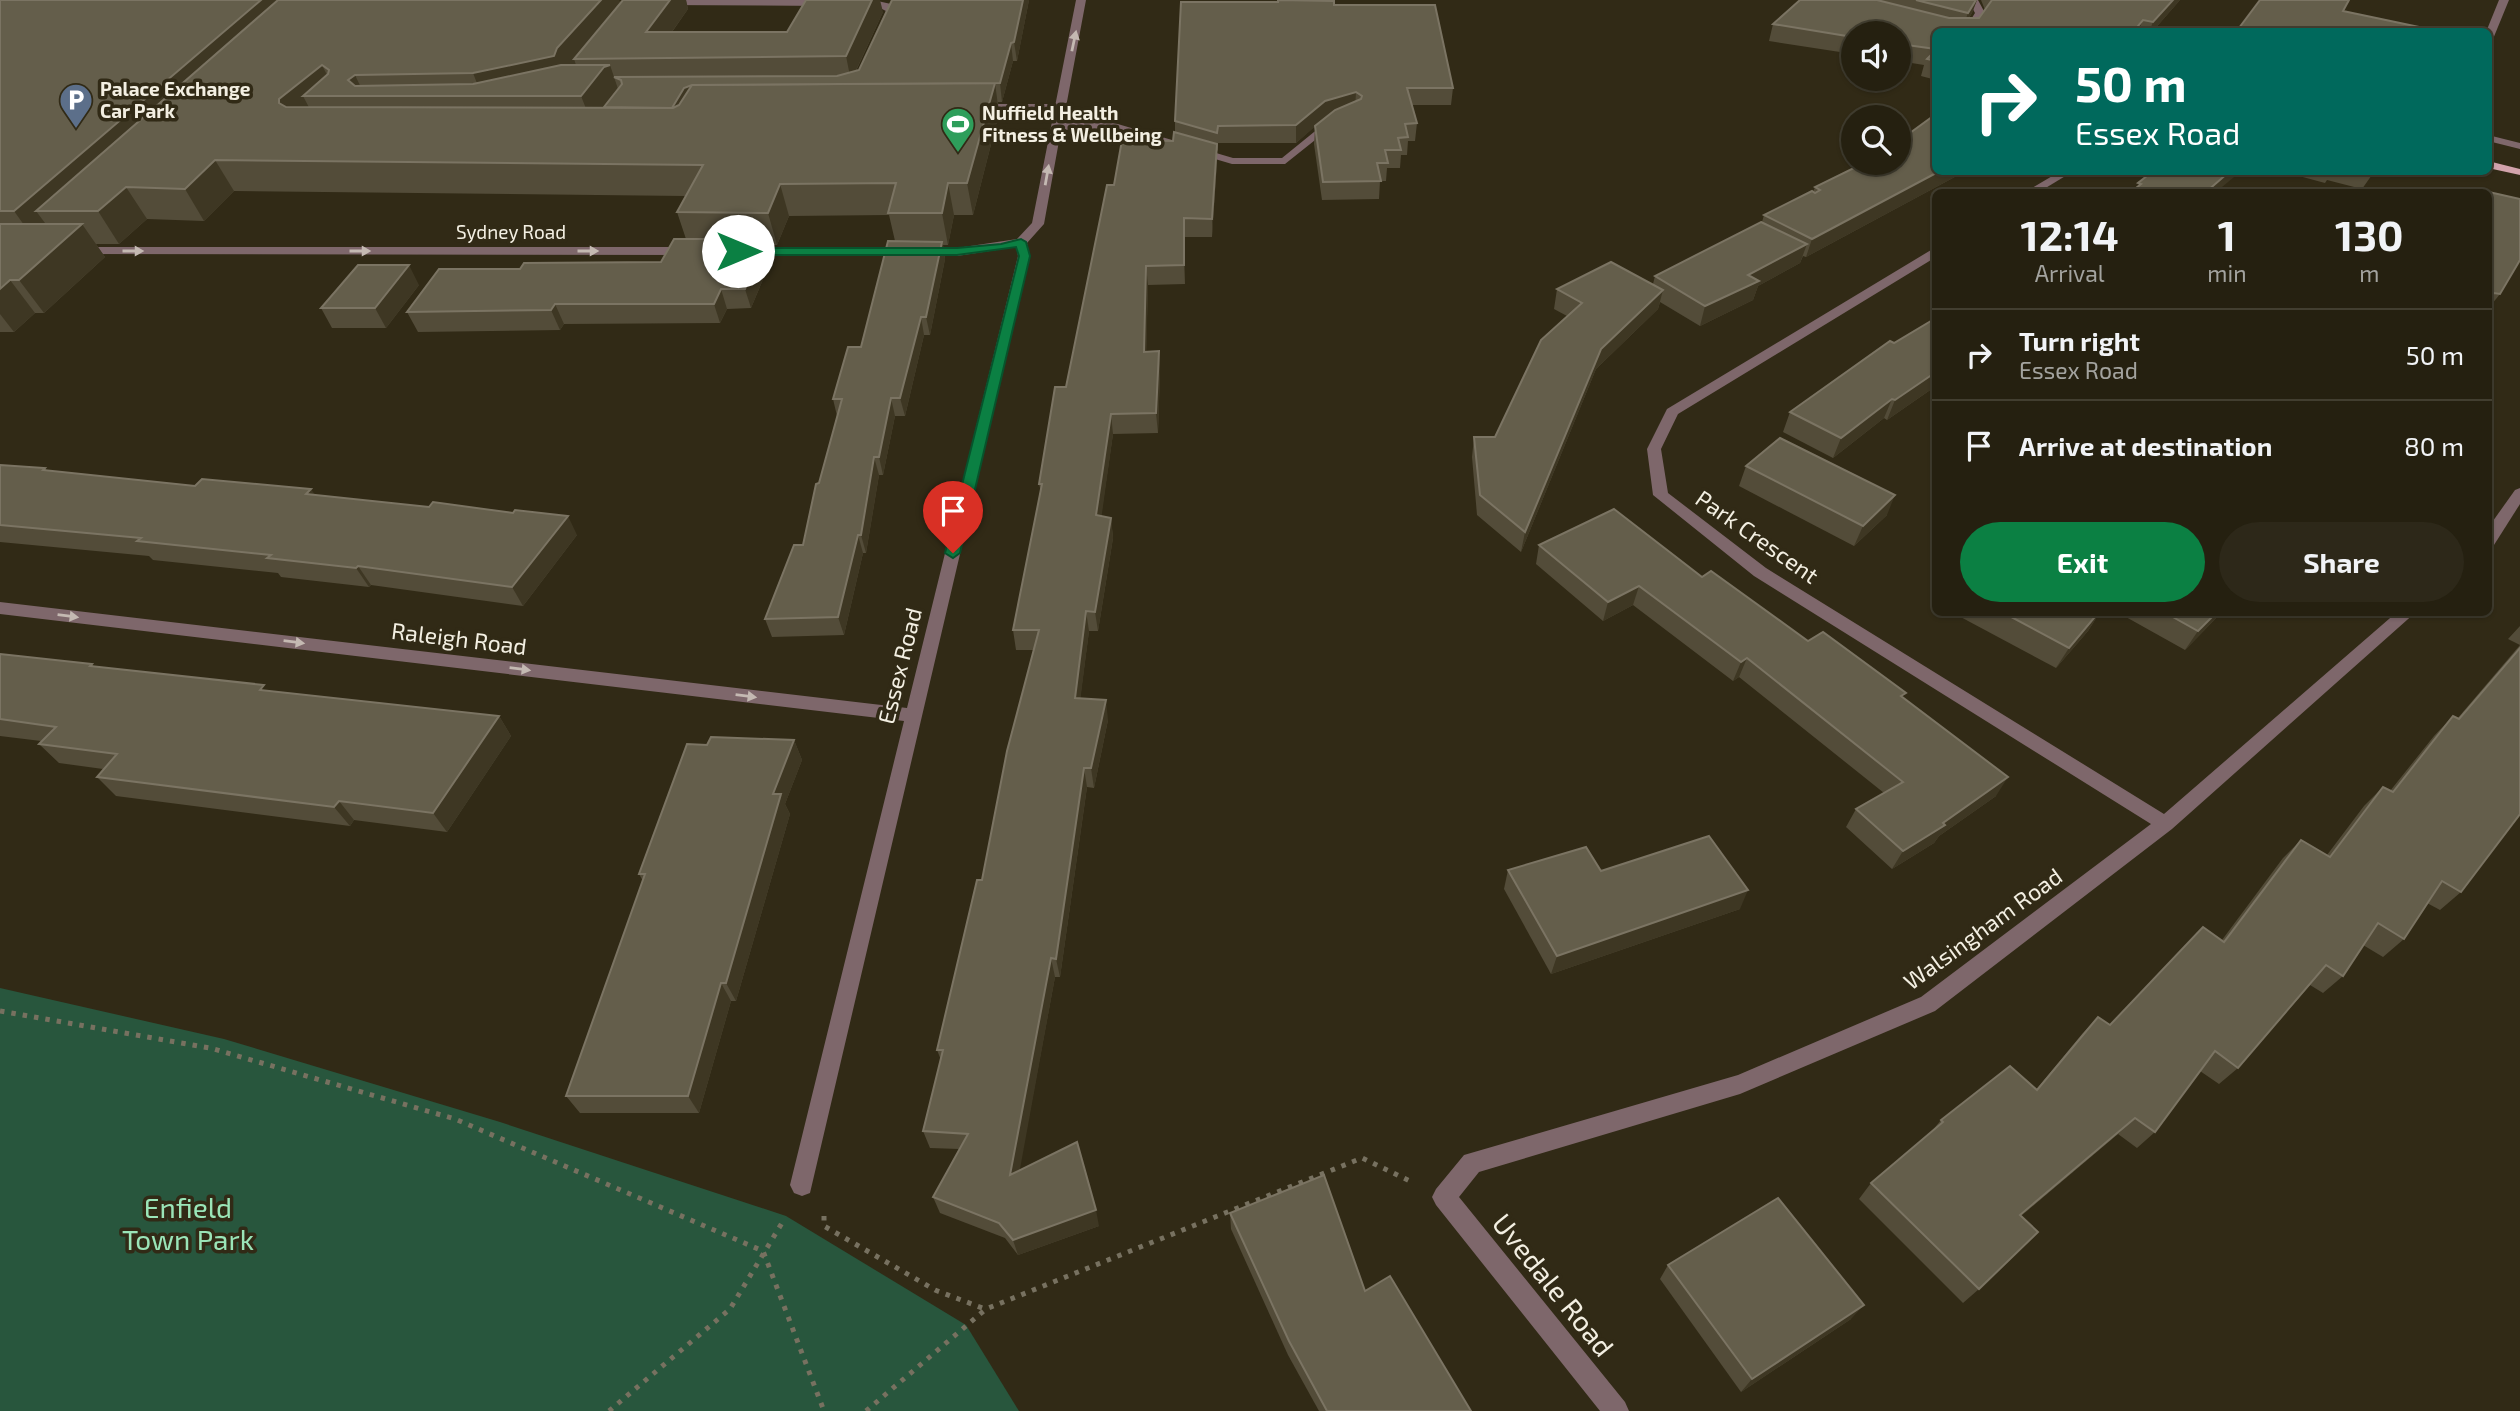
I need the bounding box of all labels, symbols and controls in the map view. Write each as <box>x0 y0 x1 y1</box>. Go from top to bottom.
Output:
map controls <box>1841 21 1911 175</box>
button: sound <box>1841 21 1911 91</box>
one-way arrow <box>1069 30 1080 52</box>
text: 50 m <box>2075 53 2187 112</box>
icon: right <box>1960 56 2051 147</box>
place label: Palace Exchange Car Park <box>100 77 251 122</box>
parking icon: Palace Exchange Car Park <box>57 81 95 130</box>
place label: Nuffield Health Fitness & Wellbeing <box>982 101 1162 146</box>
sports icon: Nuffield Health Fitness & Wellbeing <box>939 105 977 154</box>
button: search <box>1841 105 1911 175</box>
text: Essex Road <box>2075 113 2240 151</box>
one-way arrow <box>1041 164 1052 186</box>
text: 12:14 <box>2021 209 2119 259</box>
text: 1 <box>2218 209 2236 259</box>
text: 130 <box>2335 209 2403 259</box>
position arrow <box>701 214 775 288</box>
street label: Sydney Road <box>456 220 566 243</box>
one-way arrow <box>122 245 144 257</box>
one-way arrow <box>349 245 371 257</box>
one-way arrow <box>577 245 599 257</box>
text: Arrival <box>2035 259 2105 287</box>
text: min <box>2207 259 2247 287</box>
text: m <box>2359 259 2379 287</box>
text: Turn right <box>2019 325 2140 356</box>
icon: right <box>1960 336 1998 374</box>
text: 50 m <box>2406 339 2464 370</box>
text: Essex Road <box>2019 356 2138 384</box>
icon: arrive <box>1960 427 1998 465</box>
text: Arrive at destination <box>2019 430 2272 461</box>
text: 80 m <box>2404 430 2464 461</box>
pin <box>923 481 983 553</box>
street label: Park Crescent <box>1691 484 1825 589</box>
icon: arrive <box>934 492 972 530</box>
button: Exit <box>1960 522 2205 602</box>
button: Share <box>2219 522 2464 602</box>
street label: Essex Road <box>871 605 927 727</box>
one-way arrow <box>57 610 79 621</box>
street label: Raleigh Road <box>390 616 528 660</box>
one-way arrow <box>283 637 305 648</box>
one-way arrow <box>509 664 531 675</box>
one-way arrow <box>735 690 757 701</box>
street label: Walsingham Road <box>1898 861 2067 995</box>
park label: Enfield Town Park <box>122 1190 254 1256</box>
street label: Uvedale Road <box>1486 1206 1622 1363</box>

